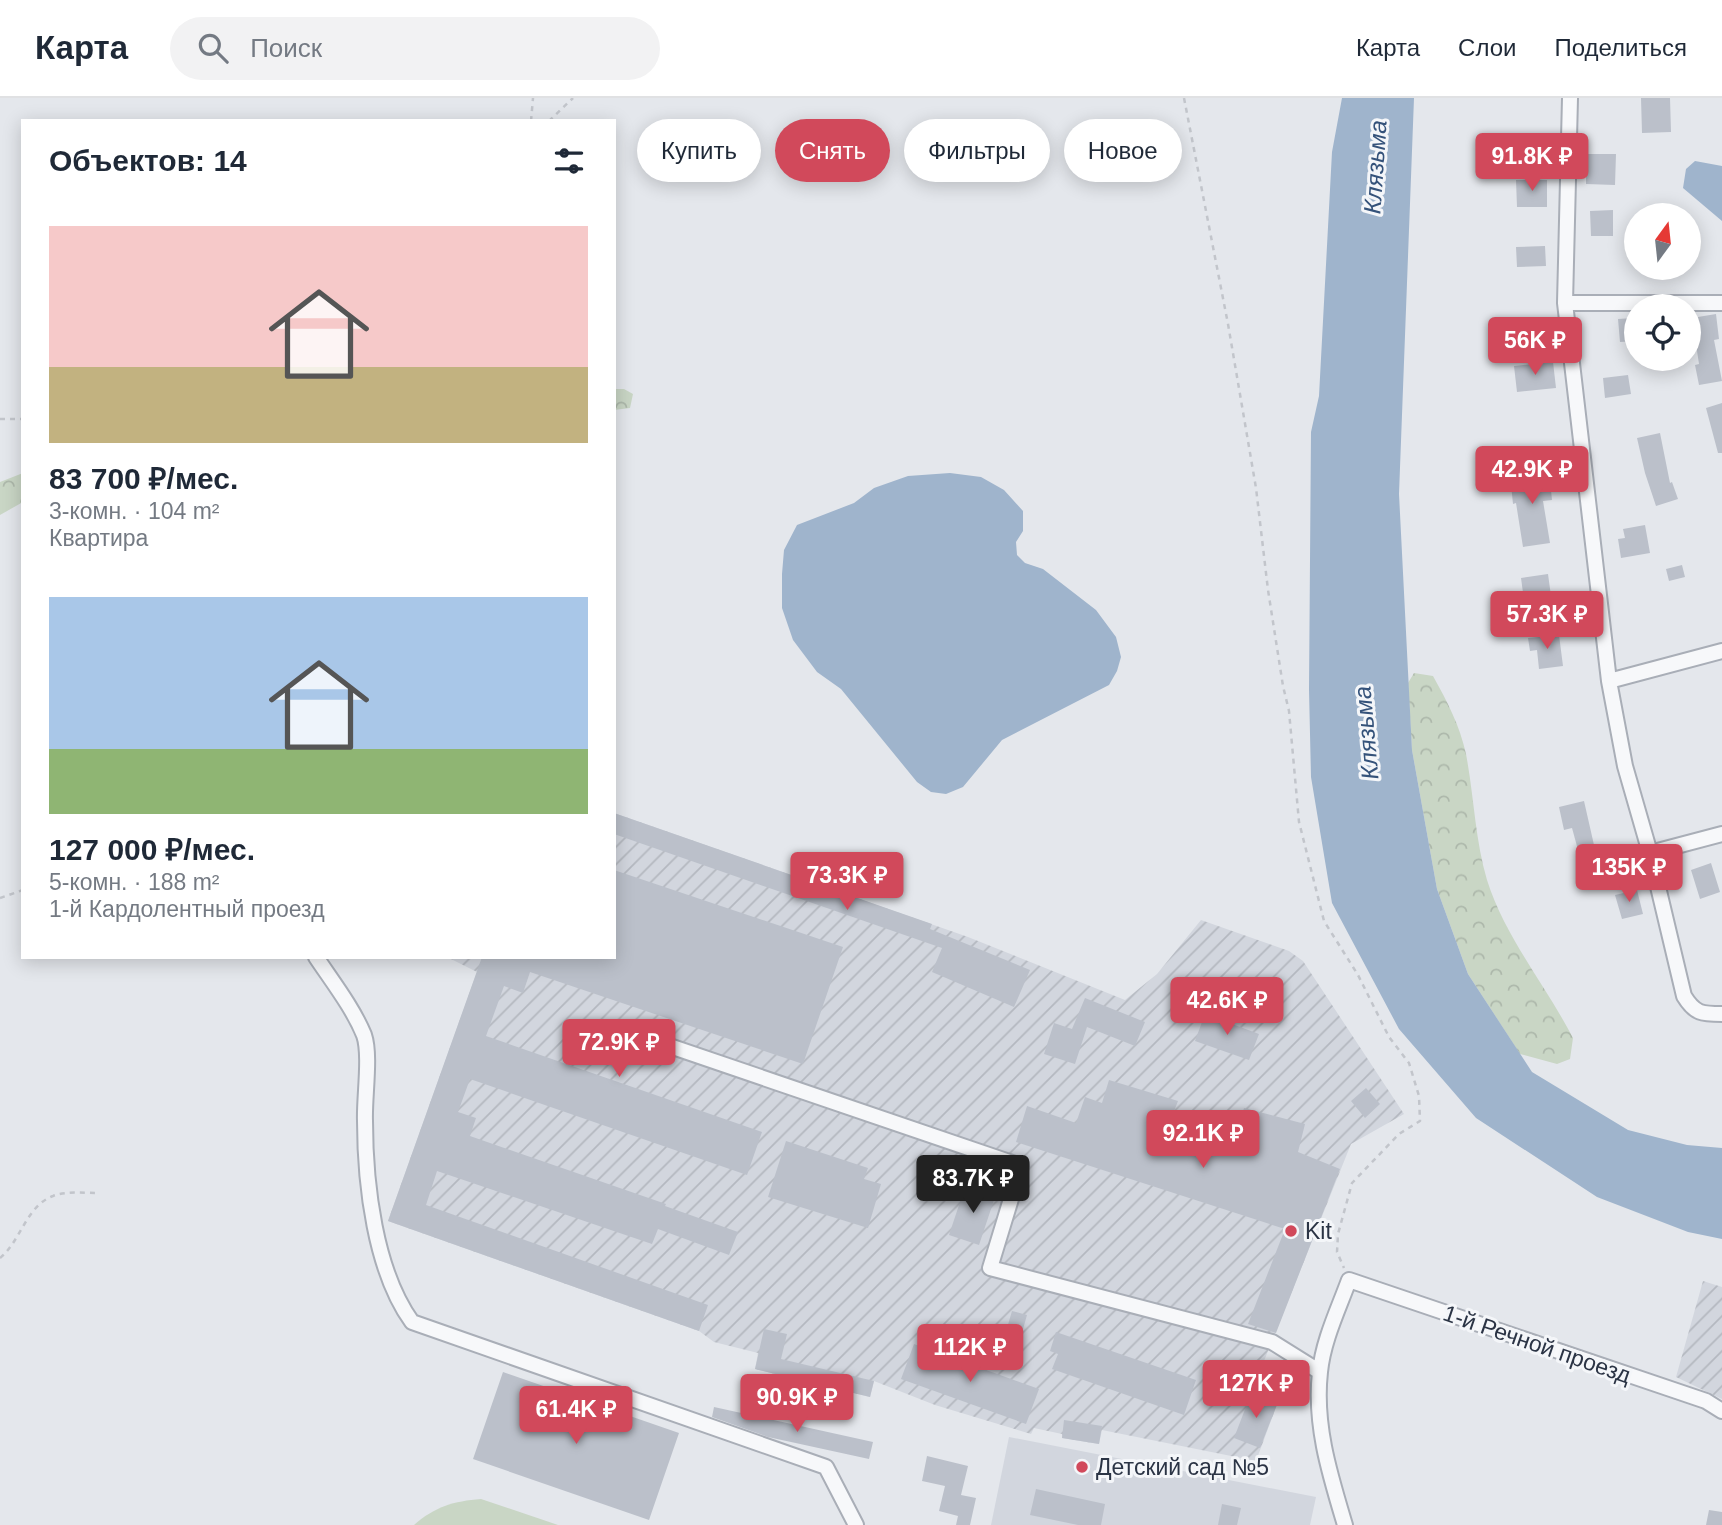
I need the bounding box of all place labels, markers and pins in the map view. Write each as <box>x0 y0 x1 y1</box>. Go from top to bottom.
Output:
pin: 91.8K ₽ <box>1467 134 1597 193</box>
pin: 56K ₽ <box>1486 317 1584 377</box>
pin: 42.9K ₽ <box>1467 446 1597 506</box>
pin: 57.3K ₽ <box>1482 592 1612 651</box>
pin: 135K ₽ <box>1572 844 1686 904</box>
pin: 73.3K ₽ <box>782 852 912 912</box>
pin: 42.6K ₽ <box>1162 978 1292 1037</box>
pin: 72.9K ₽ <box>554 1020 684 1079</box>
pin: 92.1K ₽ <box>1138 1110 1268 1170</box>
pin: 83.7K ₽ <box>908 1156 1038 1215</box>
place label: Kit <box>1305 1218 1332 1244</box>
marker: Kit <box>1283 1223 1299 1239</box>
pin: 112K ₽ <box>913 1324 1027 1384</box>
pin: 127K ₽ <box>1199 1360 1313 1420</box>
pin: 90.9K ₽ <box>732 1374 862 1434</box>
pin: 61.4K ₽ <box>511 1386 641 1446</box>
place label: Детский сад №5 <box>1096 1454 1269 1480</box>
marker: Детский сад №5 <box>1074 1459 1090 1475</box>

